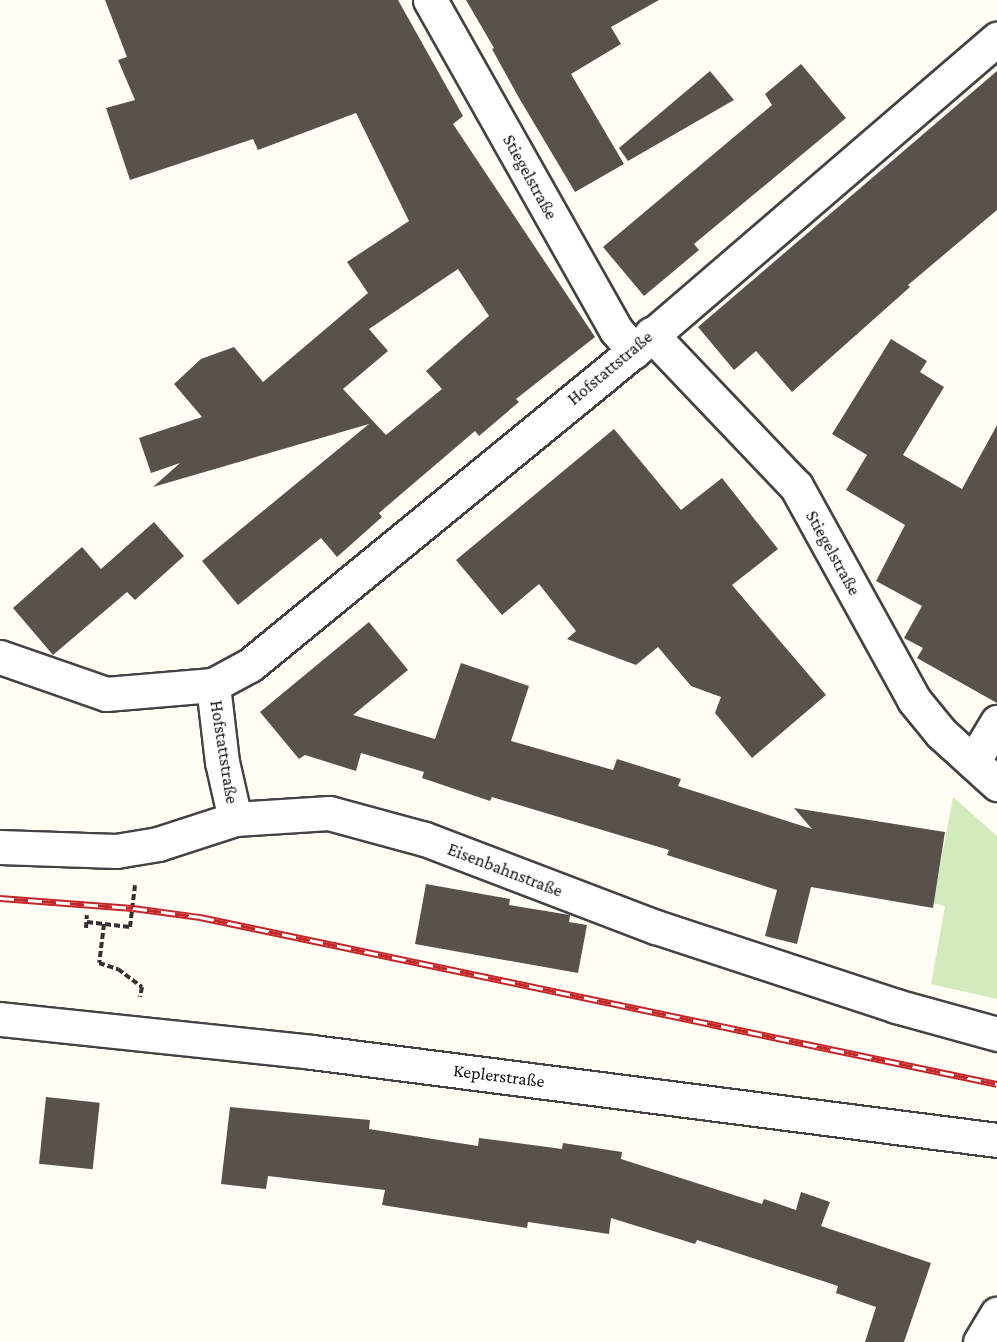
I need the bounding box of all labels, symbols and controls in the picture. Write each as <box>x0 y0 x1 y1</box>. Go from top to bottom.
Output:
street label: Stiegelstraße <box>498 131 562 223</box>
street label: Hofstattstraße <box>563 326 657 410</box>
street label: Stiegelstraße <box>801 507 865 599</box>
street label: Hofstattstraße <box>205 699 243 805</box>
street label: Eisenbahnstraße <box>444 838 566 902</box>
street label: Keplerstraße <box>452 1060 546 1092</box>

